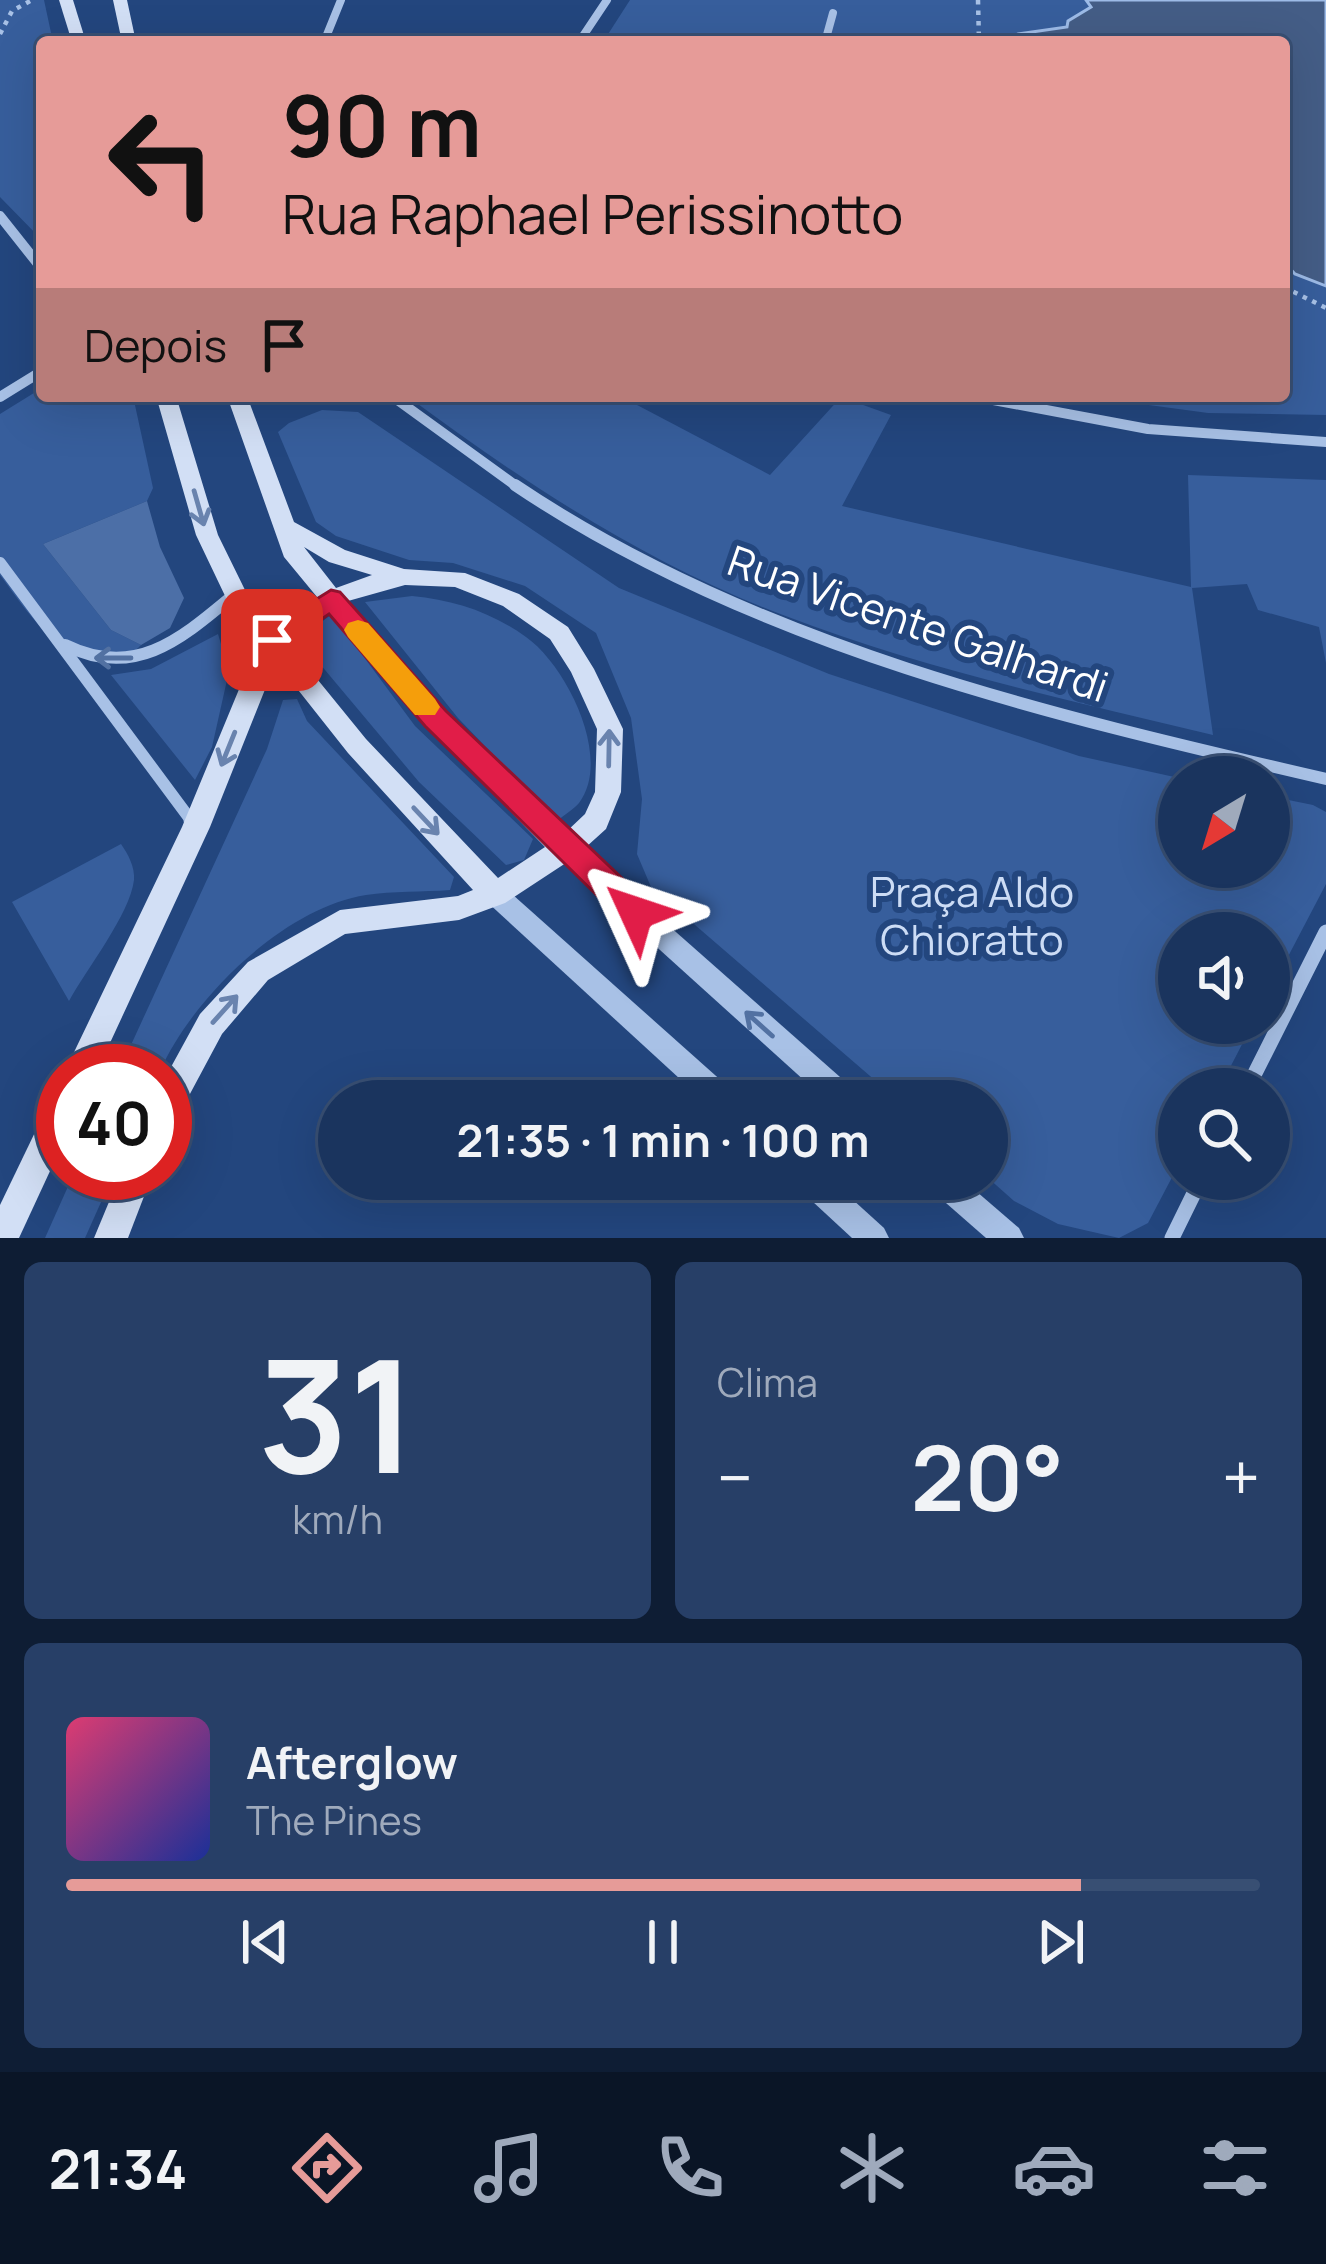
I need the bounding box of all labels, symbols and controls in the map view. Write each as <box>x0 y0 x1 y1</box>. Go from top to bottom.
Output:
text: 90 m <box>282 67 482 182</box>
icon: left <box>84 84 240 240</box>
text: Rua Raphael Perissinotto <box>282 176 903 250</box>
icon: arrive <box>251 312 317 378</box>
text: Depois <box>84 314 227 376</box>
one-way arrow <box>189 488 211 526</box>
street label: Rua Vicente Galhardi <box>721 531 1116 715</box>
pin <box>221 589 323 691</box>
icon: arrive <box>239 607 305 673</box>
one-way arrow <box>94 646 133 669</box>
one-way arrow <box>216 729 237 766</box>
one-way arrow <box>598 729 620 768</box>
north arrow <box>1158 756 1290 888</box>
map controls <box>1158 756 1290 1200</box>
one-way arrow <box>411 805 440 835</box>
position arrow <box>573 850 699 976</box>
park label: Praça Aldo Chioratto <box>870 862 1074 968</box>
button: sound <box>1158 912 1290 1044</box>
one-way arrow <box>210 994 238 1024</box>
one-way arrow <box>744 1011 774 1039</box>
speed limit sign: 40 <box>36 1044 192 1200</box>
button: search <box>1158 1068 1290 1200</box>
text: 21:35 · 1 min · 100 m <box>457 1109 869 1171</box>
text: 31 <box>258 1307 417 1520</box>
text: Clima <box>717 1355 818 1409</box>
text: 20° <box>911 1415 1064 1538</box>
text: − <box>717 1432 753 1522</box>
text: + <box>1222 1432 1260 1522</box>
text: km/h <box>292 1492 383 1546</box>
text: Afterglow <box>246 1731 458 1793</box>
text: The Pines <box>246 1793 422 1847</box>
icon: previous <box>232 1909 298 1975</box>
icon: pause <box>630 1909 696 1975</box>
icon: next <box>1028 1909 1094 1975</box>
icon: directions <box>285 2126 369 2210</box>
icon: music <box>467 2126 551 2210</box>
icon: phone <box>648 2126 732 2210</box>
icon: climate <box>830 2126 914 2210</box>
icon: car <box>1012 2126 1096 2210</box>
icon: filters <box>1193 2126 1277 2210</box>
text: 21:34 <box>49 2131 187 2205</box>

